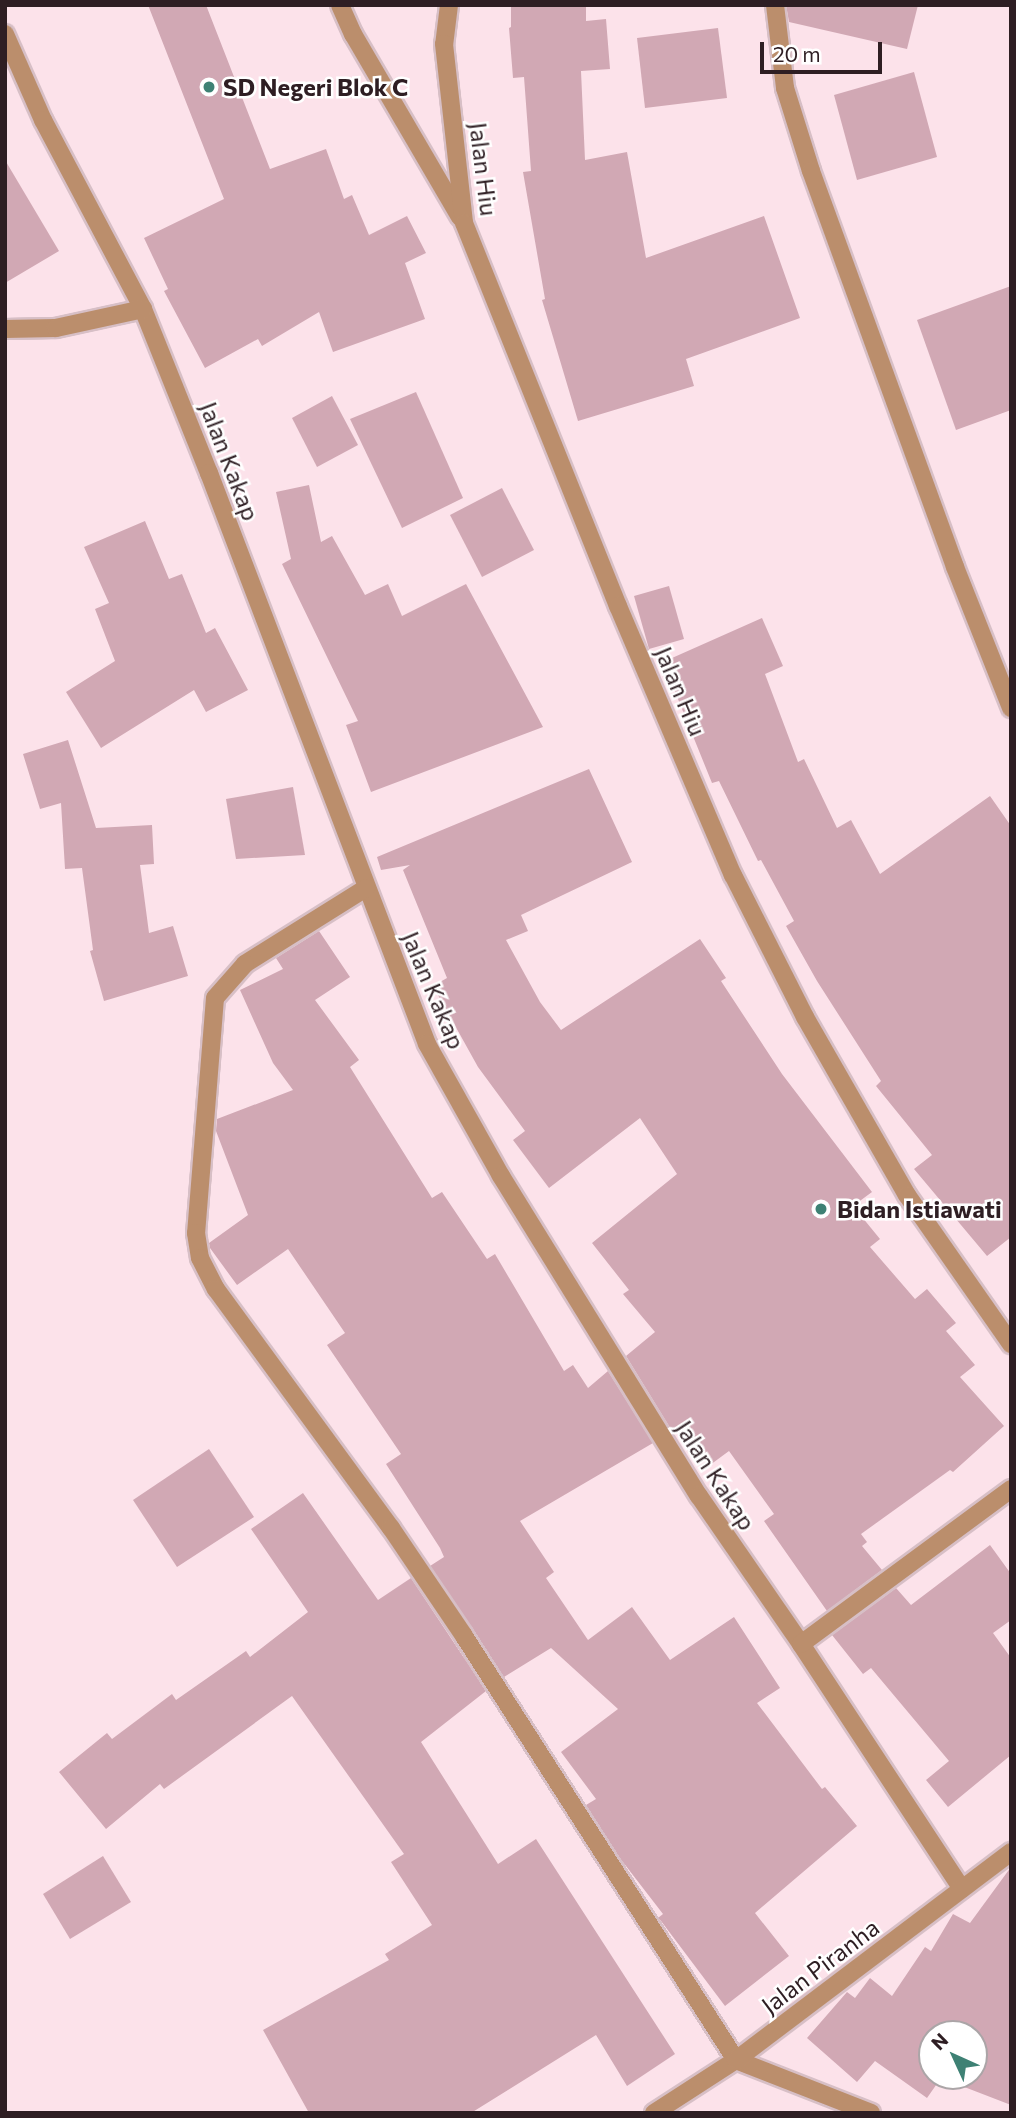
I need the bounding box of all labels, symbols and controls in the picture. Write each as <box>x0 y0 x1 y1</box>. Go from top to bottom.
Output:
scale bar <box>764 28 886 72</box>
text: 20 m <box>773 41 821 66</box>
place label: SD Negeri Blok C <box>223 73 409 101</box>
marker: SD Negeri Blok C <box>201 79 217 95</box>
street label: Jalan Hiu <box>464 121 504 217</box>
street label: Jalan Kakap <box>194 398 266 524</box>
street label: Jalan Hiu <box>649 642 713 740</box>
street label: Jalan Kakap <box>396 927 472 1053</box>
place label: Bidan Istiawati <box>837 1195 1002 1223</box>
marker: Bidan Istiawati <box>811 1199 831 1219</box>
street label: Jalan Kakap <box>670 1415 762 1535</box>
street label: Jalan Piranha <box>756 1912 884 2020</box>
north arrow <box>918 2020 988 2090</box>
text: N <box>926 2028 952 2054</box>

